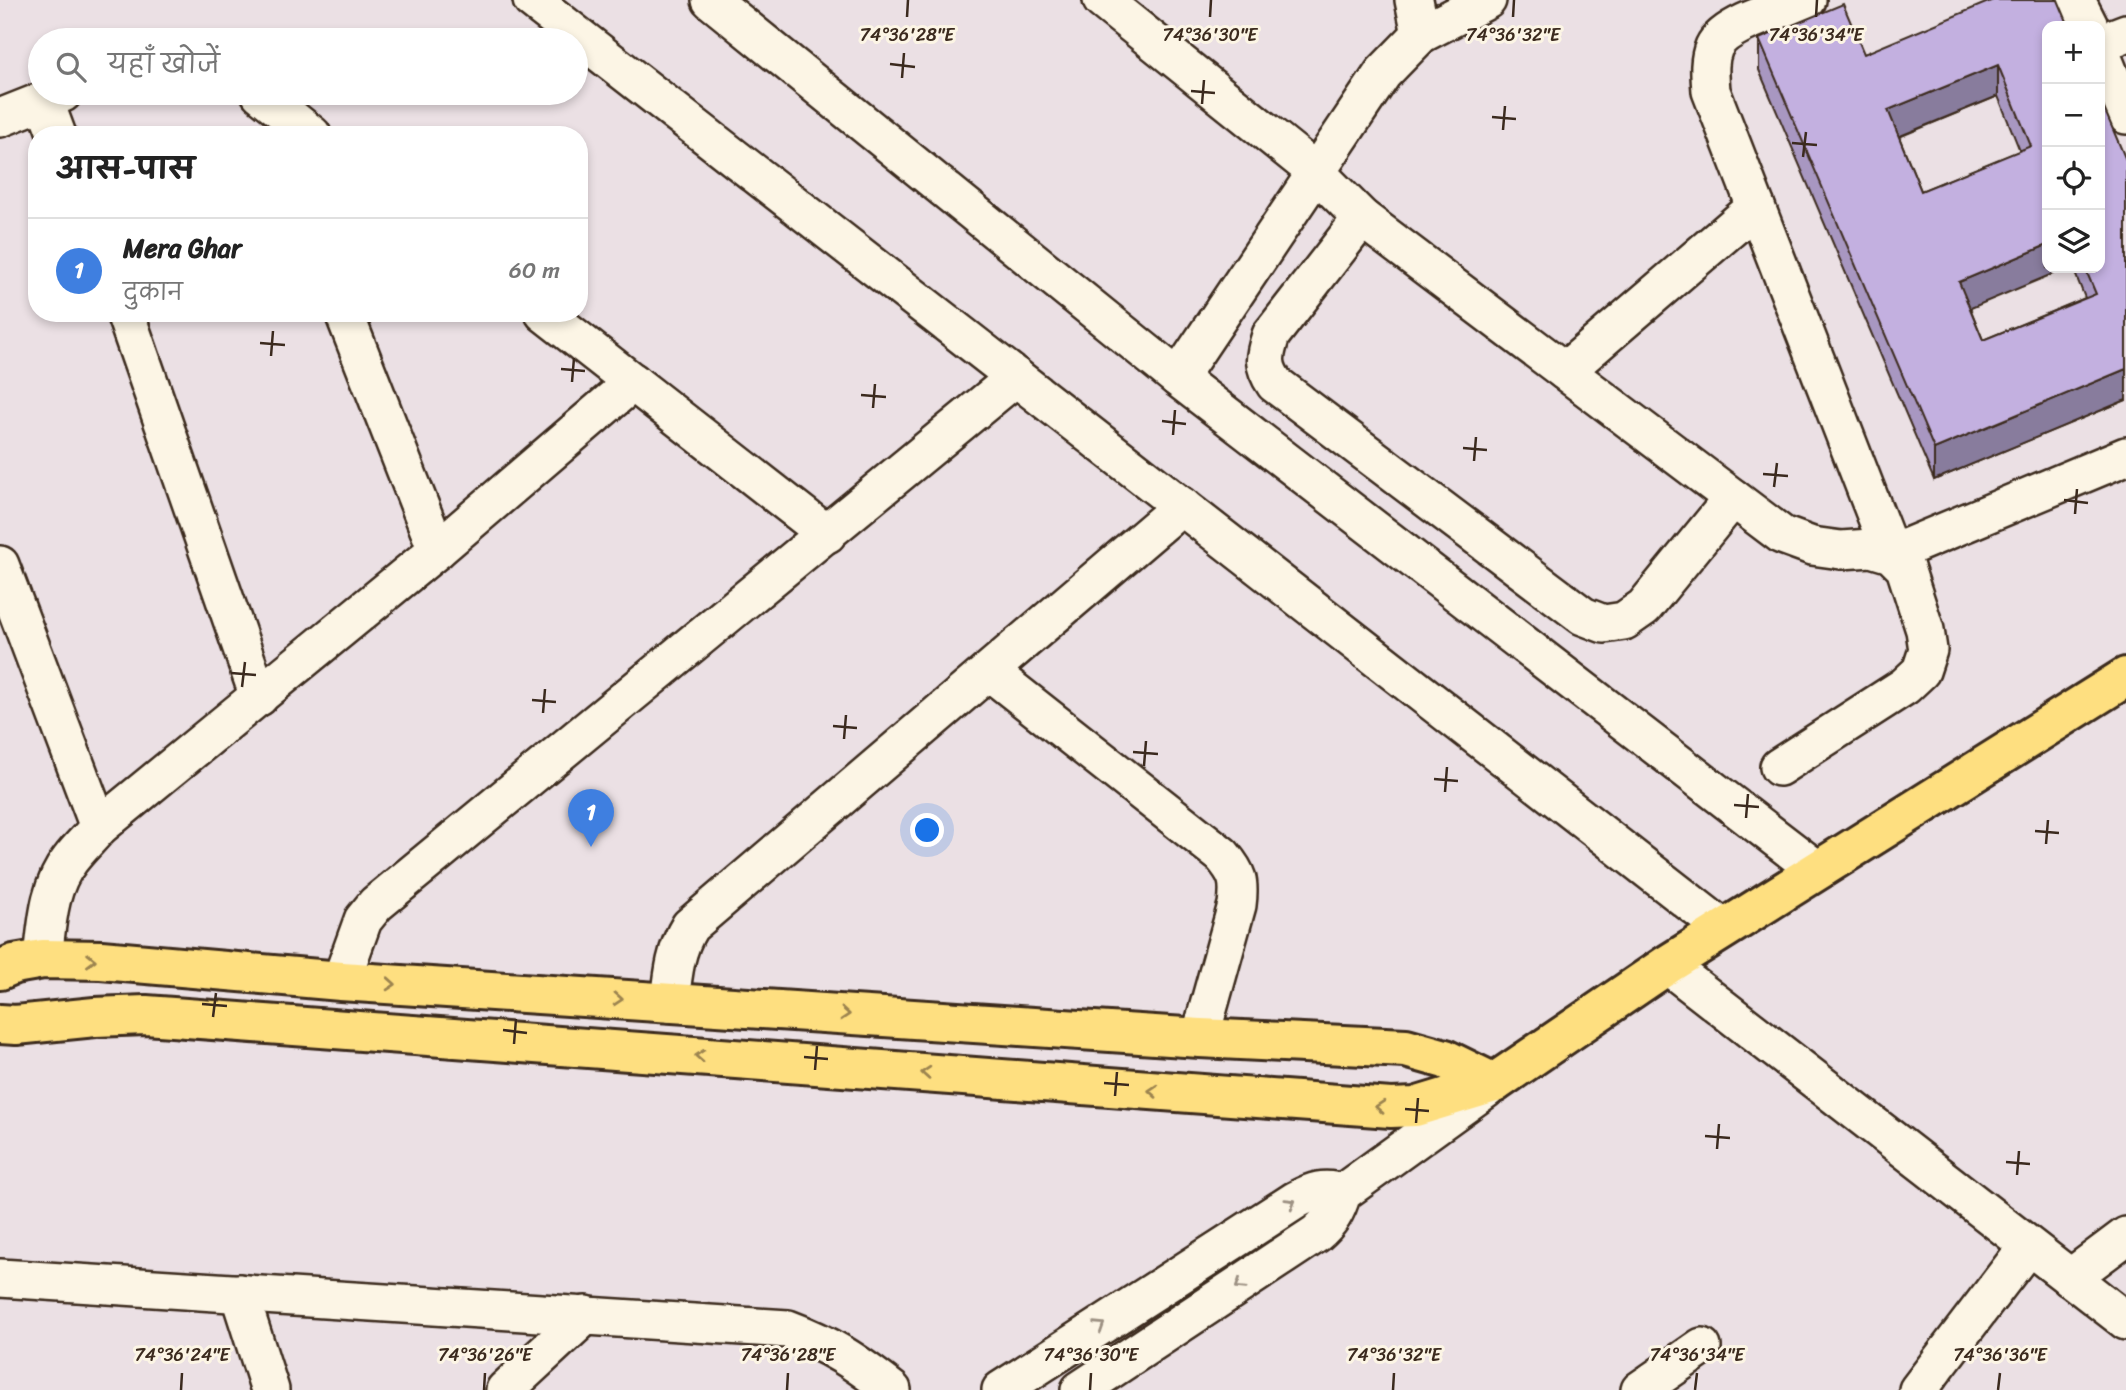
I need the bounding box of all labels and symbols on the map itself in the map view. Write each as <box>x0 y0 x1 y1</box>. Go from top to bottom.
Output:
text: 74°36'28"E <box>860 19 955 51</box>
text: 74°36'30"E <box>1163 19 1258 51</box>
text: 74°36'32"E <box>1466 19 1561 51</box>
text: 74°36'34"E <box>1769 19 1864 51</box>
pin: 1 <box>568 789 614 847</box>
your location <box>910 813 944 847</box>
one-way arrow <box>86 952 97 967</box>
one-way arrow <box>386 977 397 992</box>
one-way arrow <box>613 991 624 1006</box>
one-way arrow <box>840 1006 851 1021</box>
one-way arrow <box>694 1049 705 1064</box>
one-way arrow <box>921 1066 932 1081</box>
one-way arrow <box>1147 1083 1158 1098</box>
one-way arrow <box>1374 1100 1385 1115</box>
one-way arrow <box>1284 1199 1297 1212</box>
one-way arrow <box>1234 1276 1247 1289</box>
one-way arrow <box>1092 1322 1105 1335</box>
text: 74°36'24"E <box>134 1339 231 1371</box>
text: 74°36'26"E <box>438 1339 533 1371</box>
text: 74°36'28"E <box>741 1339 836 1371</box>
text: 74°36'30"E <box>1044 1339 1139 1371</box>
text: 74°36'32"E <box>1347 1339 1442 1371</box>
text: 74°36'34"E <box>1650 1339 1745 1371</box>
text: 74°36'36"E <box>1953 1339 2048 1371</box>

